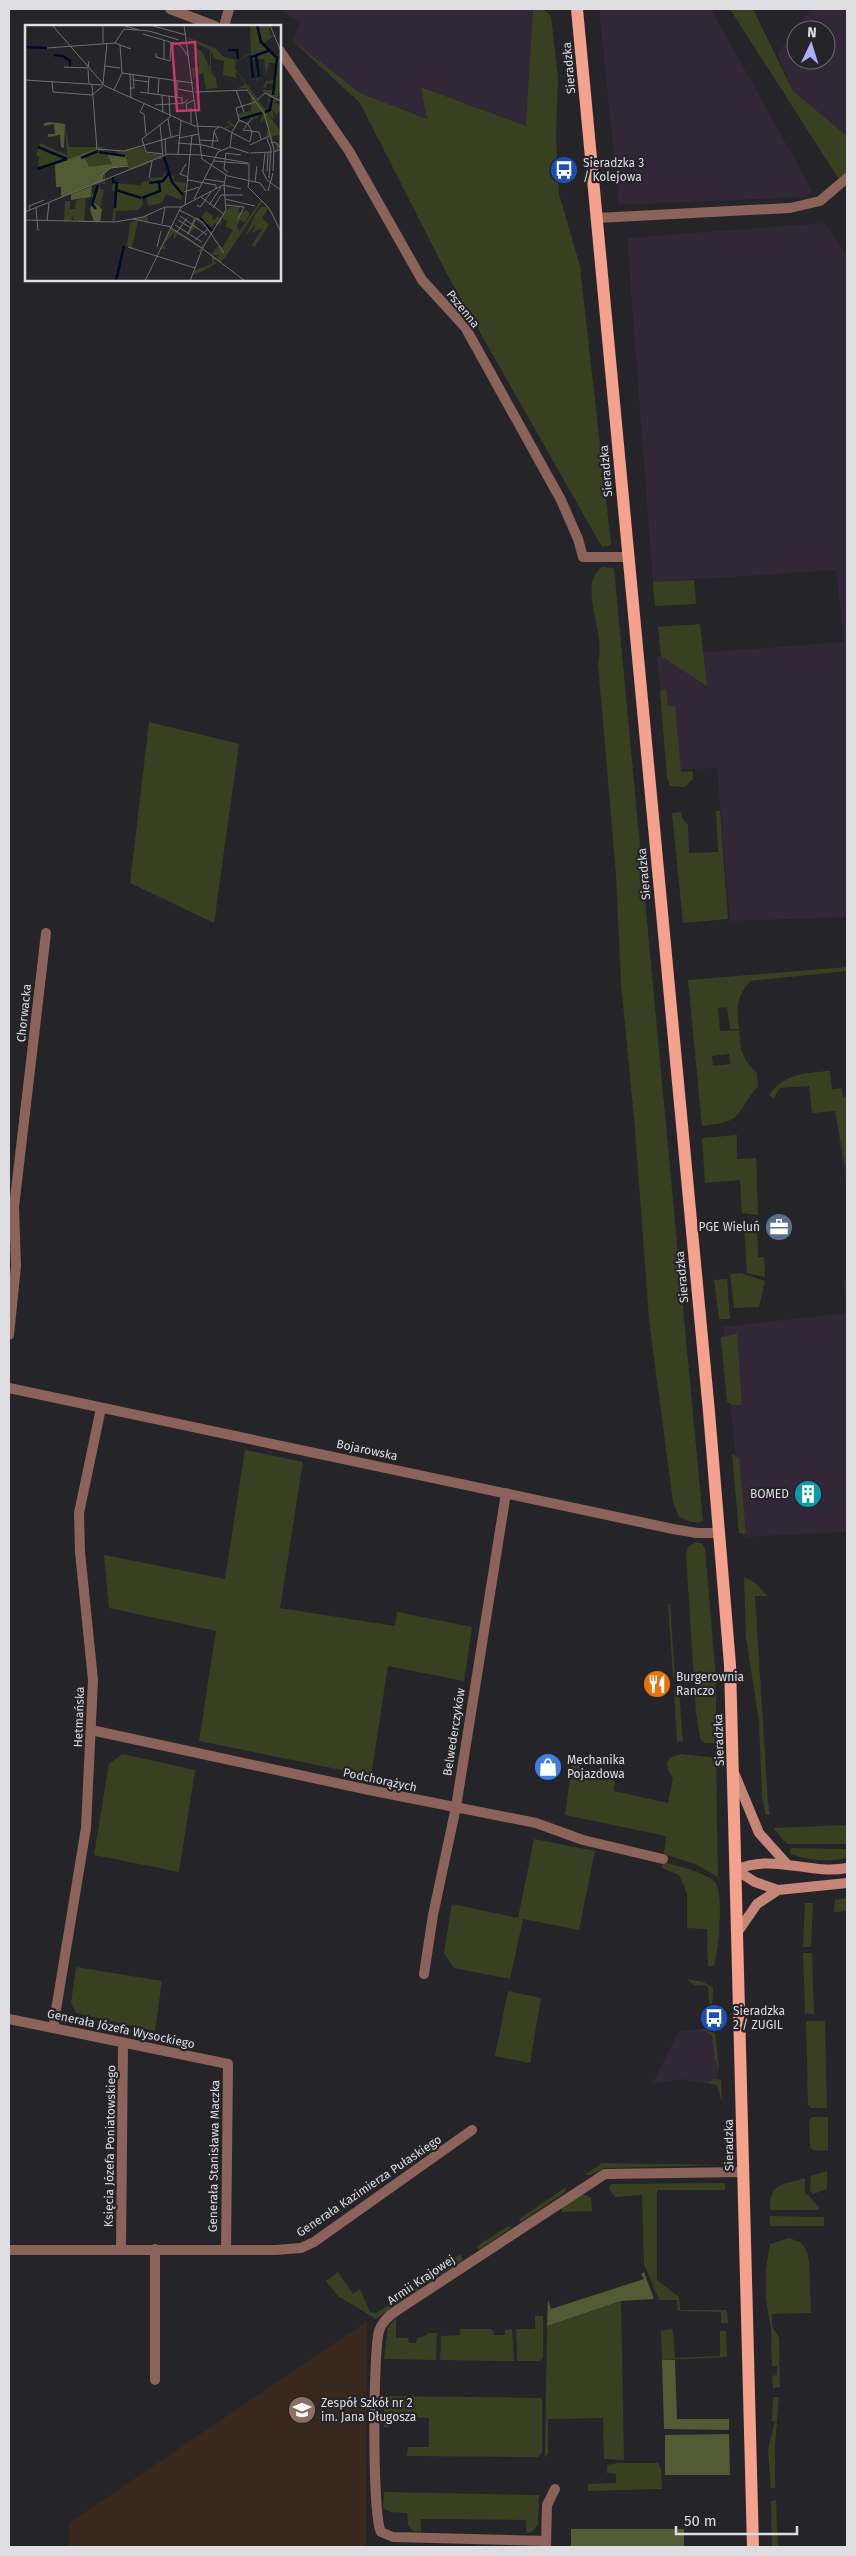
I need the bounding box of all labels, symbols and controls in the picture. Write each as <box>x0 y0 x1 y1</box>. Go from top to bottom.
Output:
north arrow <box>786 20 836 70</box>
text: N <box>807 24 817 41</box>
inset map <box>25 25 281 281</box>
street label: Sieradzka <box>560 41 578 95</box>
bus stop icon: Sieradzka 3 / Kolejowa <box>549 155 579 185</box>
place label: Sieradzka 3 / Kolejowa <box>583 156 644 184</box>
street label: Pszenna <box>444 287 482 331</box>
street label: Sieradzka <box>597 444 615 498</box>
street label: Sieradzka <box>635 847 653 901</box>
street label: Chorwacka <box>14 983 34 1043</box>
office icon: PGE Wieluń <box>764 1212 794 1242</box>
place label: PGE Wieluń <box>698 1220 760 1234</box>
street label: Sieradzka <box>673 1250 691 1304</box>
street label: Bojarowska <box>335 1437 399 1463</box>
building icon: BOMED <box>793 1479 823 1509</box>
place label: BOMED <box>750 1487 789 1501</box>
restaurant icon: Burgerownia Ranczo <box>642 1669 672 1699</box>
place label: Burgerownia Ranczo <box>676 1670 744 1698</box>
street label: Hetmańska <box>71 1686 87 1748</box>
street label: Belwederczyków <box>440 1687 468 1777</box>
street label: Sieradzka <box>711 1714 727 1766</box>
shop icon: Mechanika Pojazdowa <box>533 1752 563 1782</box>
place label: Mechanika Pojazdowa <box>567 1753 625 1781</box>
street label: Podchorążych <box>342 1765 418 1795</box>
bus stop icon: Sieradzka 2 / ZUGIL <box>699 2003 729 2033</box>
place label: Sieradzka 2 / ZUGIL <box>733 2004 785 2032</box>
street label: Generała Józefa Wysockiego <box>46 2006 196 2052</box>
street label: Księcia Józefa Poniatowskiego <box>102 2065 118 2227</box>
street label: Generała Stanisława Maczka <box>206 2080 222 2232</box>
street label: Sieradzka <box>722 2119 736 2171</box>
street label: Generała Kazimierza Pułaskiego <box>294 2132 444 2240</box>
street label: Armii Krajowej <box>385 2252 457 2308</box>
school or university icon: Zespół Szkół nr 2 im. Jana Długosza <box>287 2395 317 2425</box>
place label: Zespół Szkół nr 2 im. Jana Długosza <box>321 2396 416 2424</box>
scale bar <box>676 2504 797 2536</box>
text: 50 m <box>684 2512 717 2530</box>

